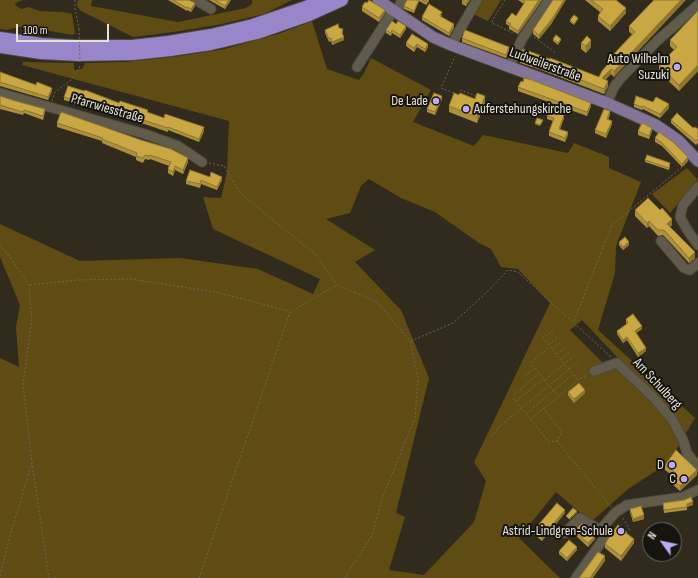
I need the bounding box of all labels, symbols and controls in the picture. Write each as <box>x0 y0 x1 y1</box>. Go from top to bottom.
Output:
scale bar <box>18 16 111 42</box>
text: 100 m <box>23 23 48 38</box>
street label: Ludweilerstraße <box>507 44 583 86</box>
place label: Auto Wilhelm Suzuki <box>607 51 669 84</box>
marker: Auto Wilhelm Suzuki <box>672 62 682 72</box>
street label: Pfarrwiesstraße <box>69 91 145 127</box>
place label: De Lade <box>391 93 428 109</box>
marker: De Lade <box>431 96 441 106</box>
place label: Auferstehungskirche <box>474 101 571 117</box>
marker: Auferstehungskirche <box>461 104 471 114</box>
street label: Am Schulberg <box>629 355 685 413</box>
place label: D <box>657 457 664 473</box>
marker: D <box>667 460 677 470</box>
place label: C <box>669 471 676 487</box>
marker: C <box>679 474 689 484</box>
north arrow <box>642 522 682 562</box>
place label: Astrid-Lindgren-Schule <box>503 523 613 539</box>
marker: Astrid-Lindgren-Schule <box>616 526 626 536</box>
text: N <box>645 530 659 542</box>

